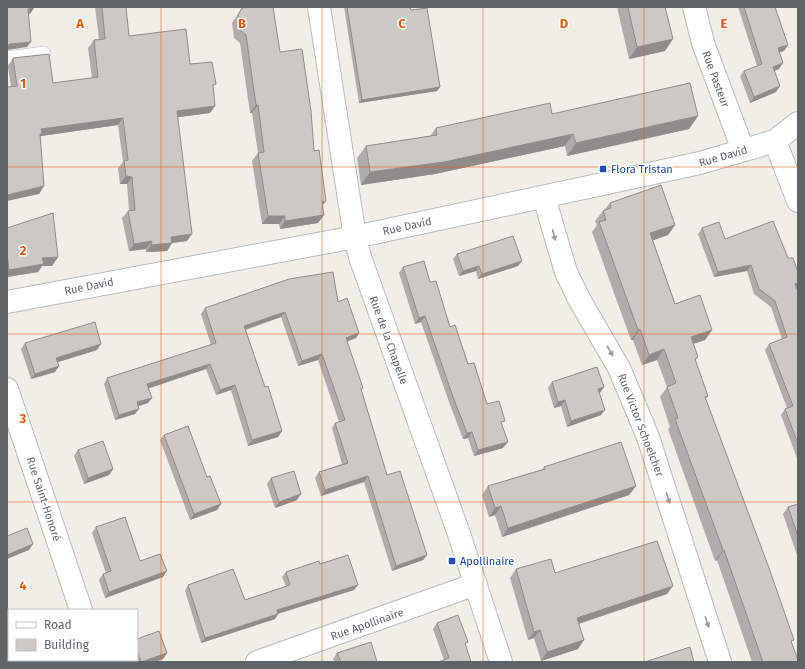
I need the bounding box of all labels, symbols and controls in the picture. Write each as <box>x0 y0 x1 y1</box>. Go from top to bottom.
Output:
text: A <box>75 16 84 31</box>
text: B <box>238 16 246 31</box>
text: C <box>398 16 406 31</box>
text: D <box>560 16 569 31</box>
text: E <box>721 16 728 31</box>
street label: Rue Pasteur <box>699 49 732 110</box>
text: 1 <box>20 76 26 91</box>
street label: Rue David <box>697 143 749 170</box>
place label: Flora Tristan <box>611 163 673 176</box>
marker: Flora Tristan <box>598 164 608 174</box>
street label: Rue David <box>381 215 433 238</box>
one-way arrow <box>551 229 557 241</box>
text: 2 <box>20 243 27 258</box>
street label: Rue David <box>63 275 115 298</box>
street label: Rue de la Chapelle <box>367 294 411 386</box>
one-way arrow <box>607 345 614 357</box>
street label: Rue Victor Schoelcher <box>615 372 666 479</box>
text: 3 <box>19 411 27 426</box>
street label: Rue Saint-Honoré <box>24 455 63 543</box>
one-way arrow <box>666 492 672 504</box>
place label: Apollinaire <box>460 555 514 568</box>
marker: Apollinaire <box>447 556 457 566</box>
text: 4 <box>19 578 27 593</box>
street label: Rue Apollinaire <box>329 606 405 643</box>
legend <box>8 609 138 661</box>
one-way arrow <box>704 616 710 628</box>
text: Road <box>44 618 72 632</box>
text: Building <box>44 638 90 652</box>

